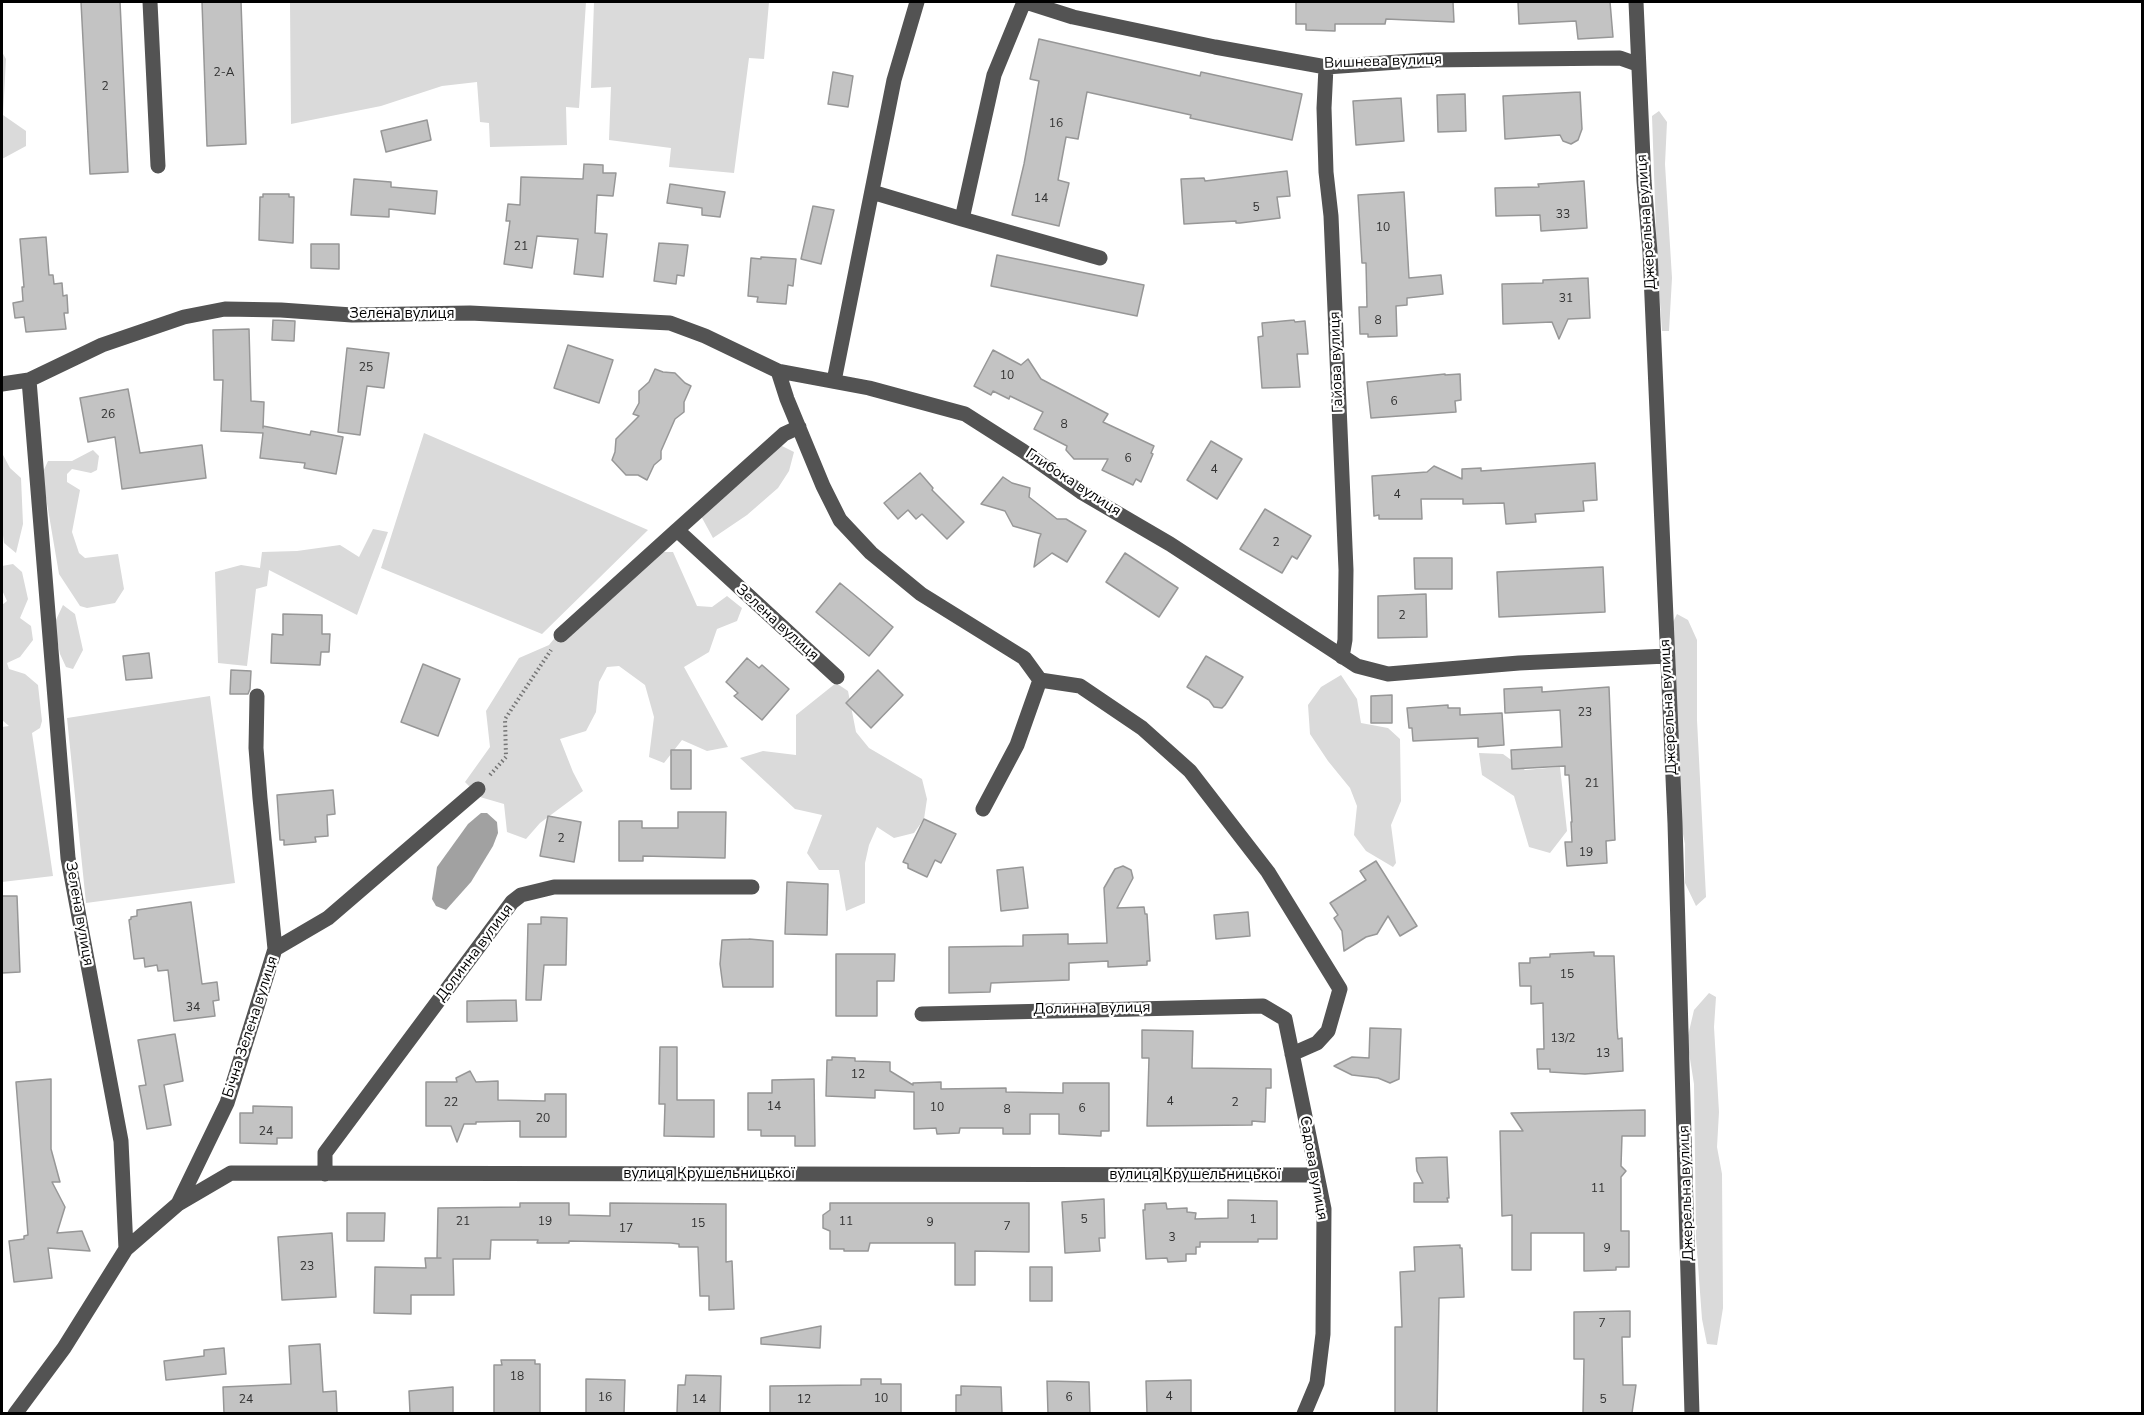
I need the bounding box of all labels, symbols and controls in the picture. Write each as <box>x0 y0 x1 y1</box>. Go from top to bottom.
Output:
street label: Вишнева вулиця <box>1324 51 1442 73</box>
house number: 2-А <box>214 66 234 80</box>
house number: 2 <box>101 80 109 94</box>
house number: 16 <box>1049 117 1063 131</box>
street label: Джерельна вулиця <box>1633 154 1661 290</box>
house number: 14 <box>1034 192 1048 206</box>
house number: 5 <box>1252 201 1260 215</box>
house number: 33 <box>1556 208 1570 222</box>
house number: 10 <box>1376 221 1390 235</box>
house number: 21 <box>514 240 528 254</box>
house number: 31 <box>1559 292 1573 306</box>
street label: Зелена вулиця <box>349 305 455 323</box>
street label: Гайова вулиця <box>1326 311 1348 413</box>
house number: 8 <box>1374 314 1382 328</box>
house number: 25 <box>359 361 373 375</box>
house number: 10 <box>1000 369 1014 383</box>
house number: 6 <box>1390 395 1398 409</box>
house number: 26 <box>101 408 115 422</box>
house number: 8 <box>1060 418 1068 432</box>
street label: Глибока вулиця <box>1022 445 1124 521</box>
house number: 6 <box>1124 452 1132 466</box>
house number: 4 <box>1210 463 1218 477</box>
house number: 4 <box>1393 488 1401 502</box>
house number: 2 <box>1272 536 1280 550</box>
street label: Зелена вулиця <box>732 581 822 665</box>
house number: 2 <box>1398 609 1406 623</box>
street label: Джерельна вулиця <box>1656 639 1682 775</box>
house number: 23 <box>1578 706 1592 720</box>
house number: 21 <box>1585 777 1599 791</box>
house number: 2 <box>557 832 565 846</box>
house number: 19 <box>1579 846 1593 860</box>
street label: Зелена вулиця <box>61 861 97 967</box>
street label: Долинна вулиця <box>433 901 517 1005</box>
street label: Бічна Зелена вулиця <box>220 954 282 1100</box>
house number: 15 <box>1560 968 1574 982</box>
street label: Долинна вулиця <box>1033 999 1151 1019</box>
house number: 34 <box>186 1001 200 1015</box>
house number: 13/2 <box>1551 1032 1575 1046</box>
house number: 13 <box>1596 1047 1610 1061</box>
house number: 12 <box>851 1068 865 1082</box>
house number: 4 <box>1166 1095 1174 1109</box>
house number: 22 <box>444 1096 458 1110</box>
house number: 2 <box>1231 1096 1239 1110</box>
house number: 14 <box>767 1100 781 1114</box>
house number: 10 <box>930 1101 944 1115</box>
house number: 6 <box>1078 1102 1086 1116</box>
house number: 8 <box>1003 1103 1011 1117</box>
house number: 20 <box>536 1112 550 1126</box>
street label: Садова вулиця <box>1295 1114 1331 1222</box>
house number: 24 <box>259 1125 273 1139</box>
street label: Джерельна вулиця <box>1676 1125 1698 1261</box>
street label: вулиця Крушельницької <box>623 1165 795 1183</box>
street label: вулиця Крушельницької <box>1109 1166 1281 1184</box>
house number: 11 <box>1591 1182 1605 1196</box>
house number: 5 <box>1080 1213 1088 1227</box>
house number: 1 <box>1249 1213 1257 1227</box>
house number: 21 <box>456 1215 470 1229</box>
house number: 19 <box>538 1215 552 1229</box>
house number: 11 <box>839 1215 853 1229</box>
house number: 9 <box>926 1216 934 1230</box>
house number: 15 <box>691 1217 705 1231</box>
house number: 7 <box>1003 1220 1011 1234</box>
house number: 17 <box>619 1222 633 1236</box>
house number: 3 <box>1168 1231 1176 1245</box>
house number: 9 <box>1603 1242 1611 1256</box>
house number: 23 <box>300 1260 314 1274</box>
house number: 7 <box>1598 1317 1606 1331</box>
house number: 18 <box>510 1370 524 1384</box>
house number: 4 <box>1165 1390 1173 1404</box>
house number: 16 <box>598 1391 612 1405</box>
house number: 6 <box>1065 1391 1073 1405</box>
house number: 10 <box>874 1392 888 1406</box>
house number: 24 <box>239 1393 253 1407</box>
house number: 14 <box>692 1393 706 1407</box>
house number: 12 <box>797 1393 811 1407</box>
house number: 5 <box>1599 1393 1607 1407</box>

